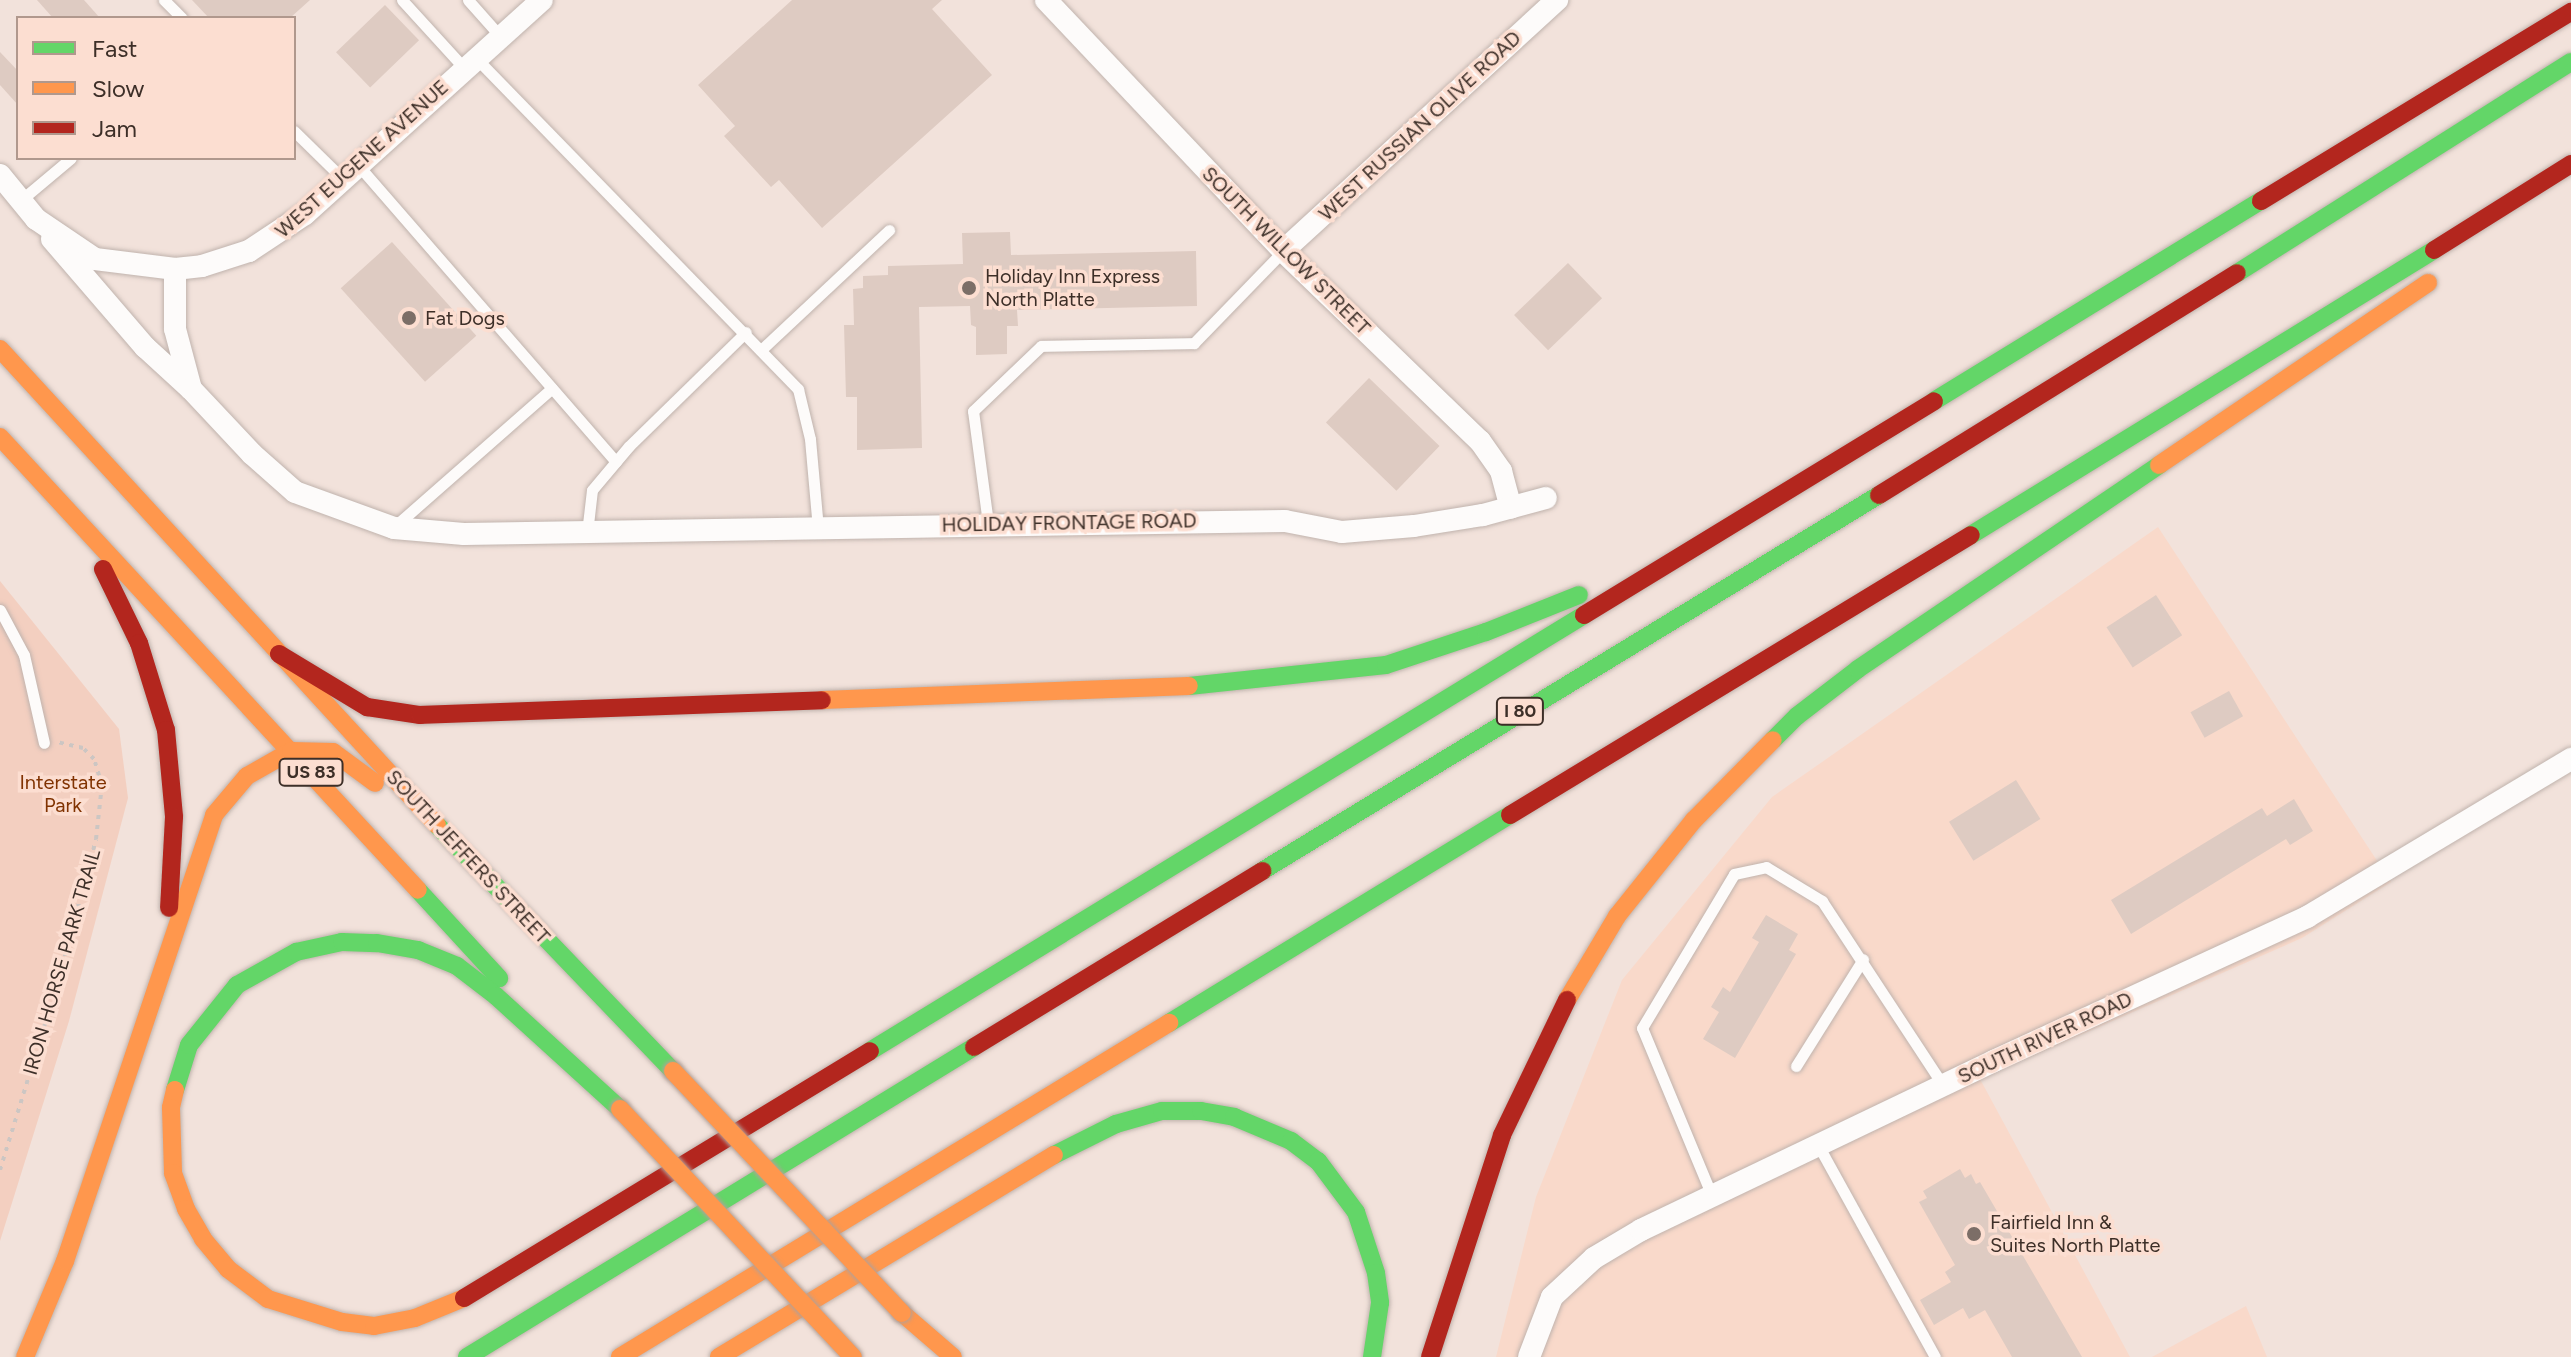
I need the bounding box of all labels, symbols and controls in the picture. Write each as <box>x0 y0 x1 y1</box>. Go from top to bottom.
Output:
legend <box>16 16 296 160</box>
street label: WEST RUSSIAN OLIVE ROAD <box>1314 26 1526 226</box>
text: Fast <box>92 34 137 63</box>
text: Slow <box>92 74 144 103</box>
street label: WEST EUGENE AVENUE <box>271 75 453 243</box>
text: Jam <box>92 114 137 143</box>
street label: SOUTH WILLOW STREET <box>1197 162 1375 340</box>
place label: Holiday Inn Express North Platte <box>985 264 1160 311</box>
marker: Holiday Inn Express North Platte <box>960 279 978 297</box>
place label: Fat Dogs <box>425 306 505 330</box>
marker: Fat Dogs <box>400 309 418 327</box>
street label: HOLIDAY FRONTAGE ROAD <box>941 509 1197 537</box>
road number: I 80 <box>1494 697 1546 725</box>
road number: US 83 <box>277 758 345 786</box>
street label: SOUTH JEFFERS STREET <box>381 765 555 949</box>
park label: Interstate Park <box>19 771 107 818</box>
street label: IRON HORSE PARK TRAIL <box>18 846 106 1078</box>
street label: SOUTH RIVER ROAD <box>1954 987 2136 1089</box>
place label: Fairfield Inn & Suites North Platte <box>1990 1210 2160 1257</box>
marker: Fairfield Inn & Suites North Platte <box>1965 1225 1983 1243</box>

